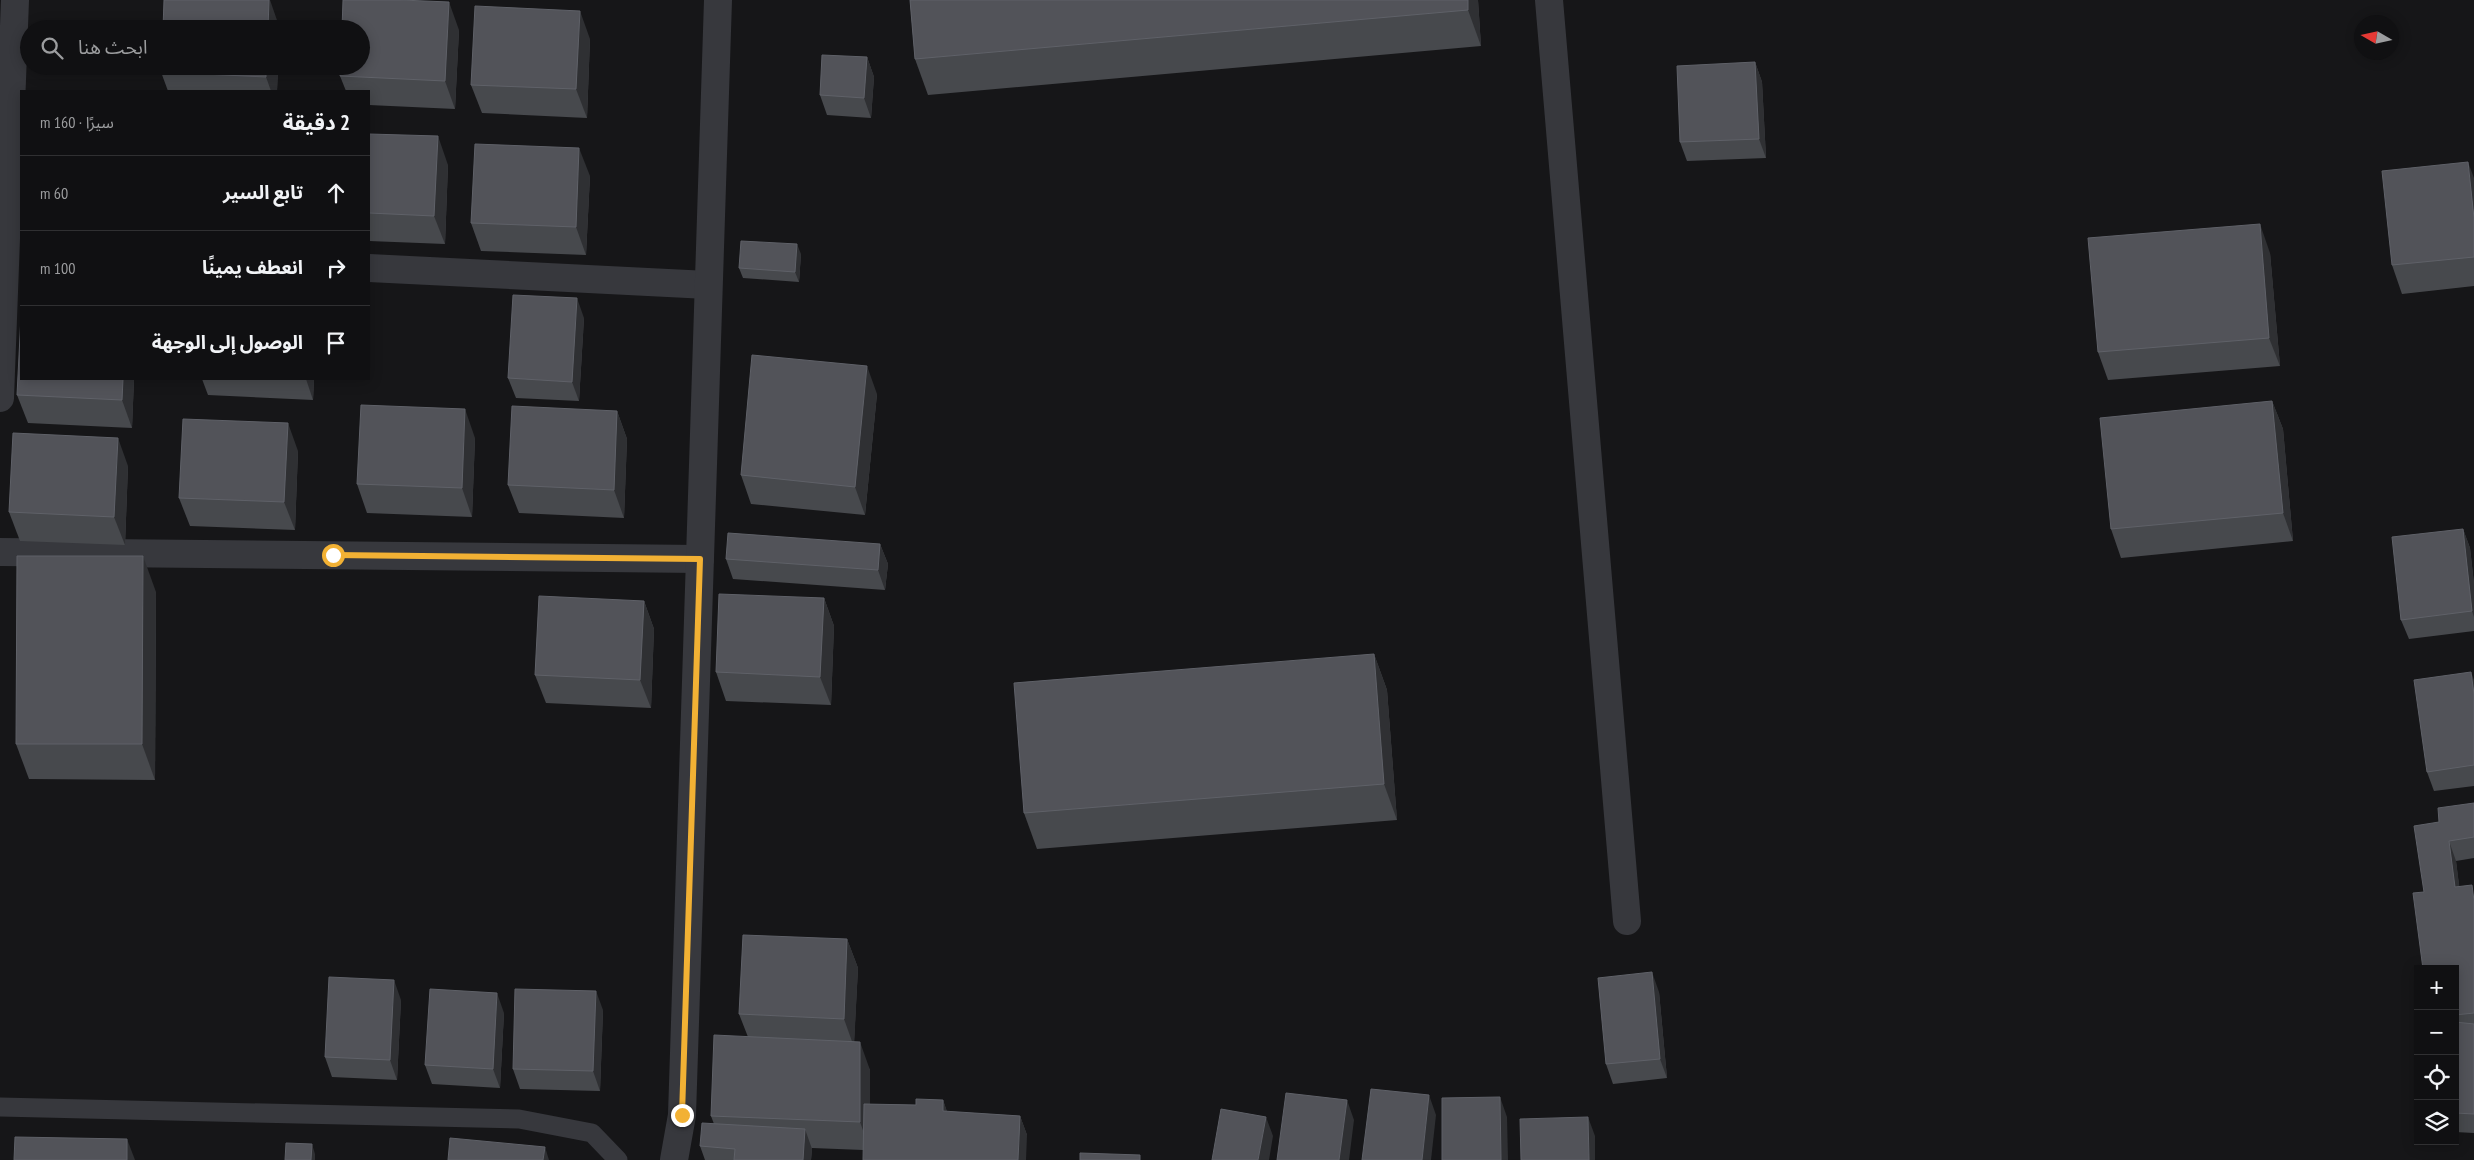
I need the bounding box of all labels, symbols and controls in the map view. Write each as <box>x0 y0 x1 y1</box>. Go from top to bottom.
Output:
north arrow <box>2354 15 2399 60</box>
search box <box>20 20 370 75</box>
icon: search <box>38 34 66 62</box>
text: ابحث هنا <box>78 35 147 59</box>
text: 2 دقيقة <box>283 109 350 136</box>
text: سيرًا · 160 m <box>40 112 114 132</box>
icon: ahead <box>322 179 350 207</box>
text: تابع السير <box>223 180 303 204</box>
text: 60 m <box>40 183 68 203</box>
icon: right <box>322 254 350 282</box>
text: انعطف يمينًا <box>202 255 303 279</box>
text: 100 m <box>40 258 75 278</box>
icon: arrive <box>322 329 350 357</box>
text: الوصول إلى الوجهة <box>152 330 303 354</box>
route start <box>322 544 345 567</box>
map controls <box>2414 965 2459 1145</box>
button: + <box>2414 965 2459 1010</box>
button: − <box>2414 1010 2459 1055</box>
button: locate <box>2414 1055 2459 1100</box>
button: layers <box>2414 1100 2459 1145</box>
route end <box>671 1104 694 1127</box>

